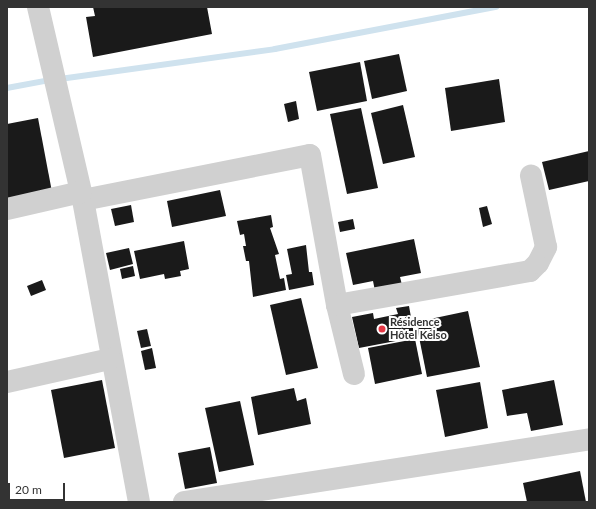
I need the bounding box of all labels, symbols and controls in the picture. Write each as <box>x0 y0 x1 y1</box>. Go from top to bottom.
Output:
place label: Résidence Hôtel Kelso <box>390 316 447 342</box>
marker: Résidence Hôtel Kelso <box>377 324 387 334</box>
scale bar <box>10 475 67 501</box>
text: 20 m <box>15 482 42 497</box>

